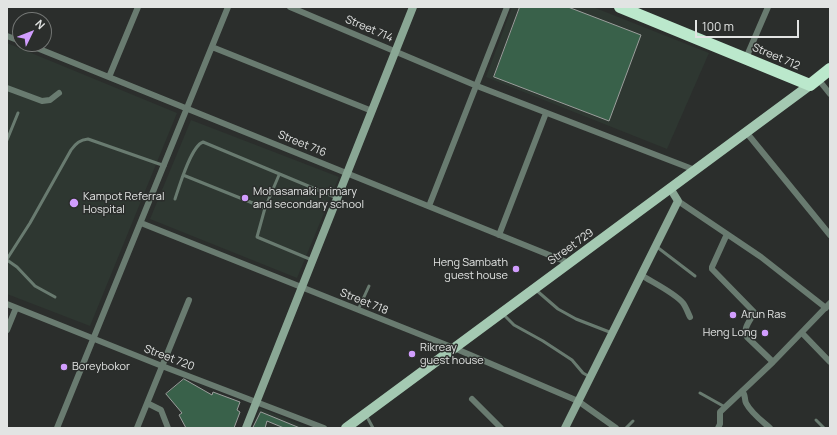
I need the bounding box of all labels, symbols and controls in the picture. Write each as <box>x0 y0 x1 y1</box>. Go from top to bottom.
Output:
north arrow <box>12 12 52 52</box>
scale bar <box>697 12 801 38</box>
street label: Street 714 <box>343 13 395 45</box>
text: N <box>32 16 49 32</box>
text: 100 m <box>702 18 734 35</box>
street label: Street 712 <box>750 41 802 73</box>
street label: Street 716 <box>276 128 328 160</box>
place label: Mohasamaki primary and secondary school <box>253 185 364 211</box>
place label: Kampot Referral Hospital <box>83 190 164 216</box>
marker: Mohasamaki primary and secondary school <box>240 193 250 203</box>
marker: Kampot Referral Hospital <box>68 197 80 209</box>
street label: Street 729 <box>546 226 596 268</box>
place label: Heng Sambath guest house <box>433 256 508 282</box>
marker: Heng Sambath guest house <box>511 264 521 274</box>
street label: Street 718 <box>338 286 390 318</box>
place label: Arun Ras <box>741 308 786 322</box>
marker: Arun Ras <box>728 310 738 320</box>
place label: Heng Long <box>703 326 757 340</box>
marker: Heng Long <box>760 328 770 338</box>
place label: Rikreay guest house <box>420 341 484 367</box>
street label: Street 720 <box>142 342 196 374</box>
marker: Rikreay guest house <box>407 349 417 359</box>
place label: Boreybokor <box>72 360 130 374</box>
marker: Boreybokor <box>59 362 69 372</box>

